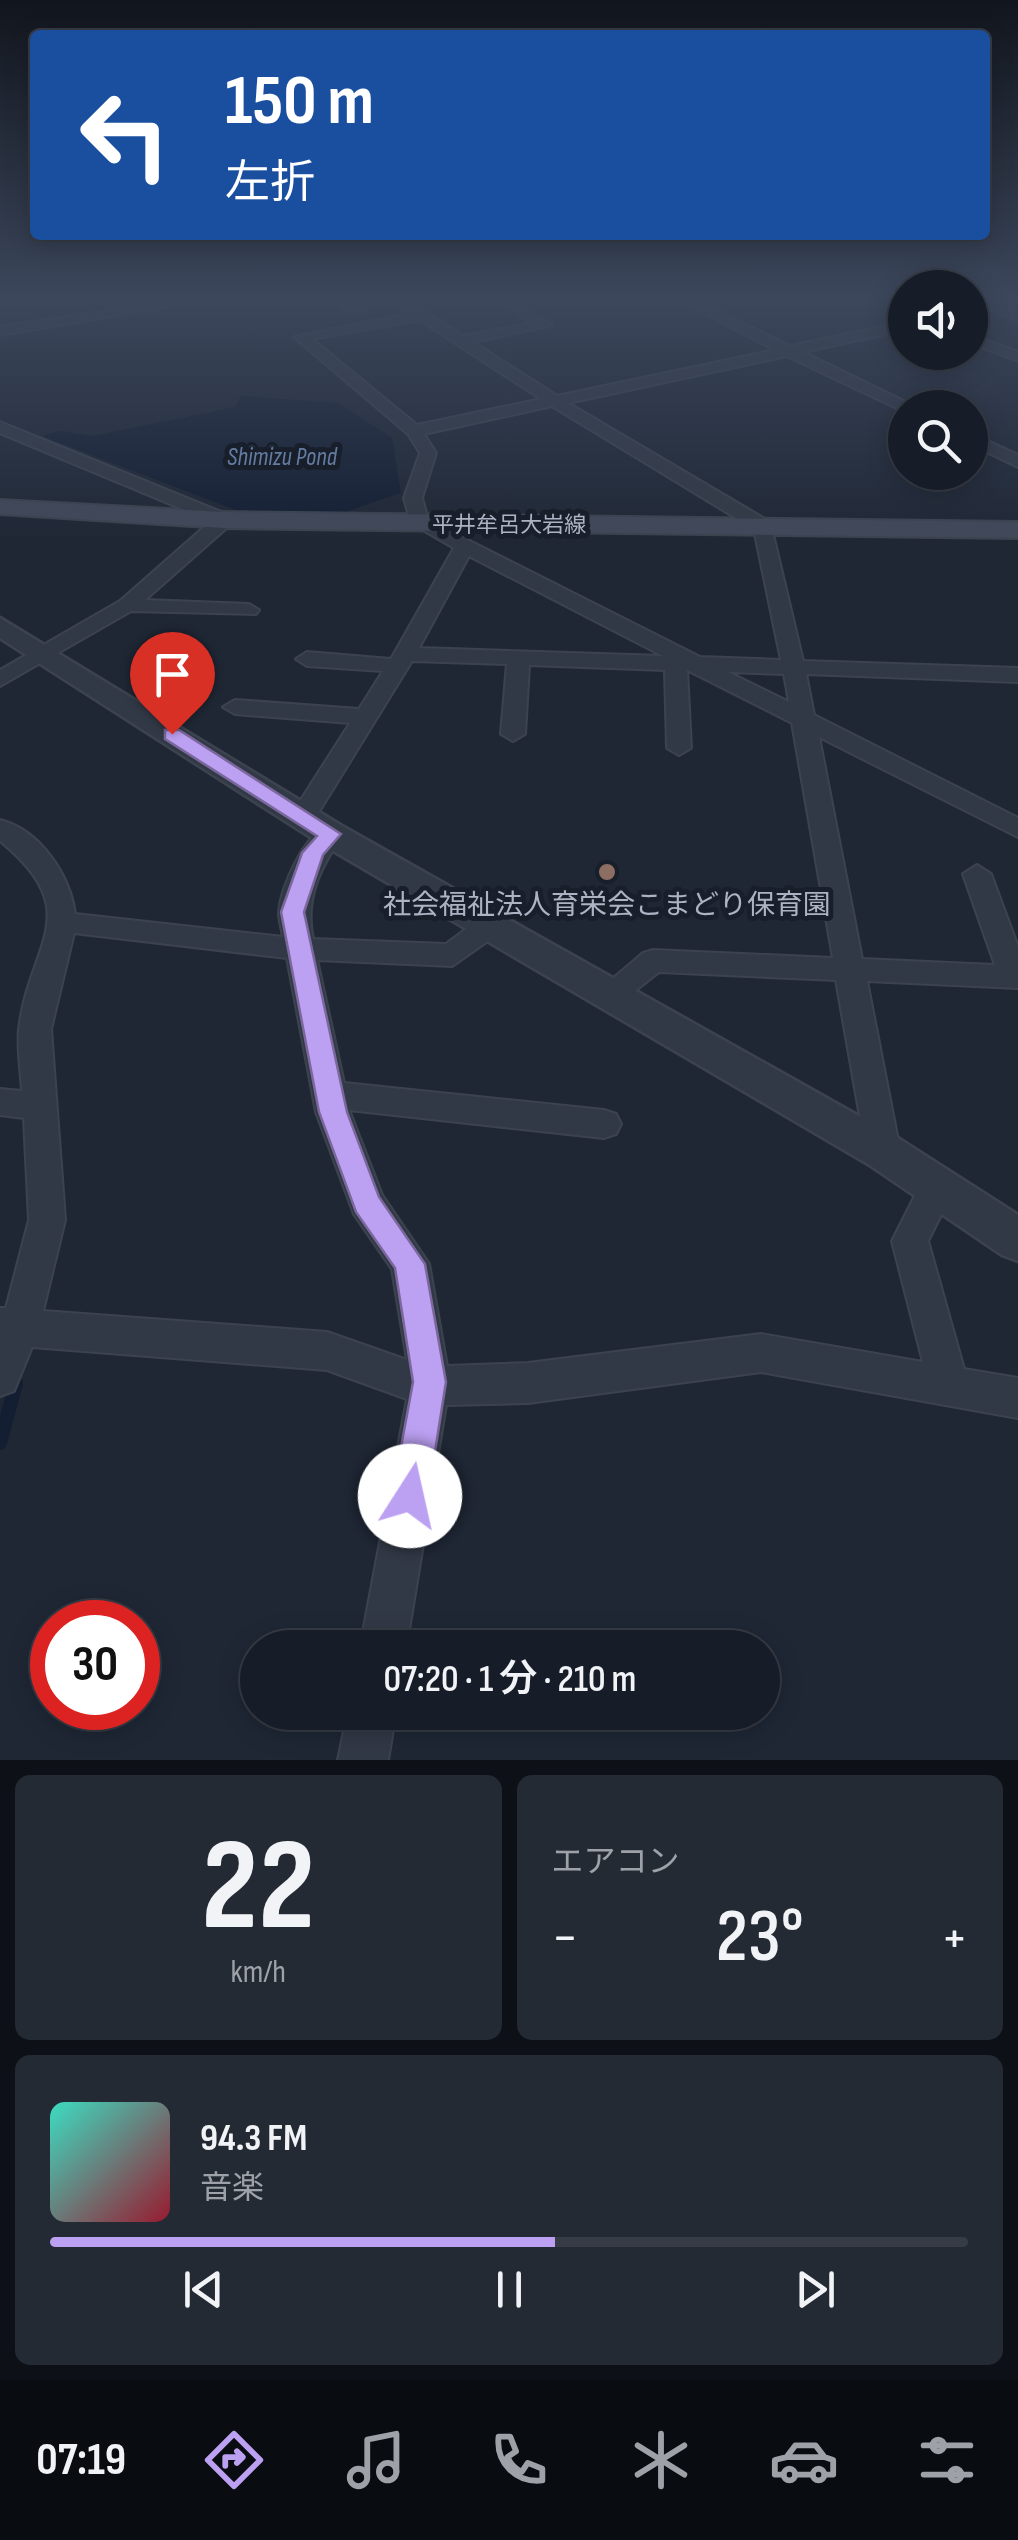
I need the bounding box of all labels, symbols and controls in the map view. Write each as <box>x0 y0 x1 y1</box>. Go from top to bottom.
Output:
text: 150 m <box>225 60 374 144</box>
icon: left <box>60 70 190 200</box>
text: 左折 <box>225 156 315 211</box>
map controls <box>888 270 988 490</box>
button: sound <box>888 270 988 370</box>
button: search <box>888 390 988 490</box>
water label: Shimizu Pond <box>227 442 338 473</box>
street label: 平井牟呂大岩線 <box>432 512 586 539</box>
pin <box>130 632 215 735</box>
icon: arrive <box>145 647 200 702</box>
marker: 社会福祉法人育栄会こまどり保育園 <box>596 861 618 883</box>
place label: 社会福祉法人育栄会こまどり保育園 <box>383 889 831 922</box>
position arrow <box>358 1444 462 1548</box>
speed limit sign: 30 <box>30 1600 160 1730</box>
text: 07:20 · 1 分 · 210 m <box>384 1657 636 1702</box>
text: 22 <box>201 1810 315 1966</box>
text: エアコン <box>552 1843 680 1882</box>
text: 23° <box>716 1892 804 1983</box>
text: − <box>552 1905 578 1972</box>
text: + <box>941 1905 968 1972</box>
text: km/h <box>231 1953 286 1992</box>
text: 94.3 FM <box>200 2116 307 2161</box>
text: 音楽 <box>200 2169 264 2208</box>
icon: previous <box>176 2262 231 2317</box>
icon: pause <box>482 2262 537 2317</box>
icon: next <box>788 2262 843 2317</box>
icon: directions <box>199 2425 269 2495</box>
icon: music <box>341 2425 411 2495</box>
icon: phone <box>484 2425 554 2495</box>
icon: climate <box>626 2425 696 2495</box>
icon: car <box>769 2425 839 2495</box>
icon: filters <box>912 2425 982 2495</box>
text: 07:19 <box>36 2433 126 2488</box>

